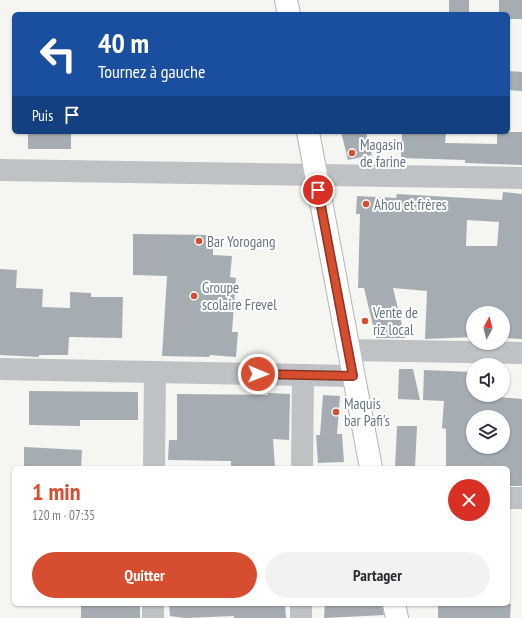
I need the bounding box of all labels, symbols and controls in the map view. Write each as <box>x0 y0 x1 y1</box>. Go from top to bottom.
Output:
text: 40 m <box>98 24 149 61</box>
icon: left <box>32 28 84 80</box>
text: Tournez à gauche <box>98 60 205 83</box>
icon: arrive <box>61 104 83 126</box>
text: Puis <box>32 106 53 125</box>
place label: Magasin de farine <box>360 135 406 171</box>
marker: Magasin de farine <box>347 148 357 158</box>
pin <box>301 173 335 207</box>
icon: arrive <box>307 179 329 201</box>
place label: Ahou et frères <box>374 195 447 214</box>
marker: Ahou et frères <box>361 199 371 209</box>
place label: Bar Yorogang <box>207 232 275 251</box>
marker: Bar Yorogang <box>194 236 204 246</box>
place label: Groupe scolaire Frevel <box>202 278 277 314</box>
marker: Groupe scolaire Frevel <box>189 291 199 301</box>
place label: Vente de riz local <box>372 303 418 339</box>
north arrow <box>466 306 510 350</box>
map controls <box>466 306 510 454</box>
marker: Vente de riz local <box>360 316 370 326</box>
position arrow <box>237 353 279 395</box>
button: sound <box>466 358 510 402</box>
place label: Maquis bar Pafi's <box>344 394 390 430</box>
marker: Maquis bar Pafi's <box>331 407 341 417</box>
button: layers <box>466 410 510 454</box>
text: 1 min <box>32 476 80 507</box>
button: close <box>448 479 490 521</box>
text: 120 m · 07:35 <box>32 507 95 524</box>
button: Quitter <box>32 552 257 598</box>
button: Partager <box>265 552 490 598</box>

